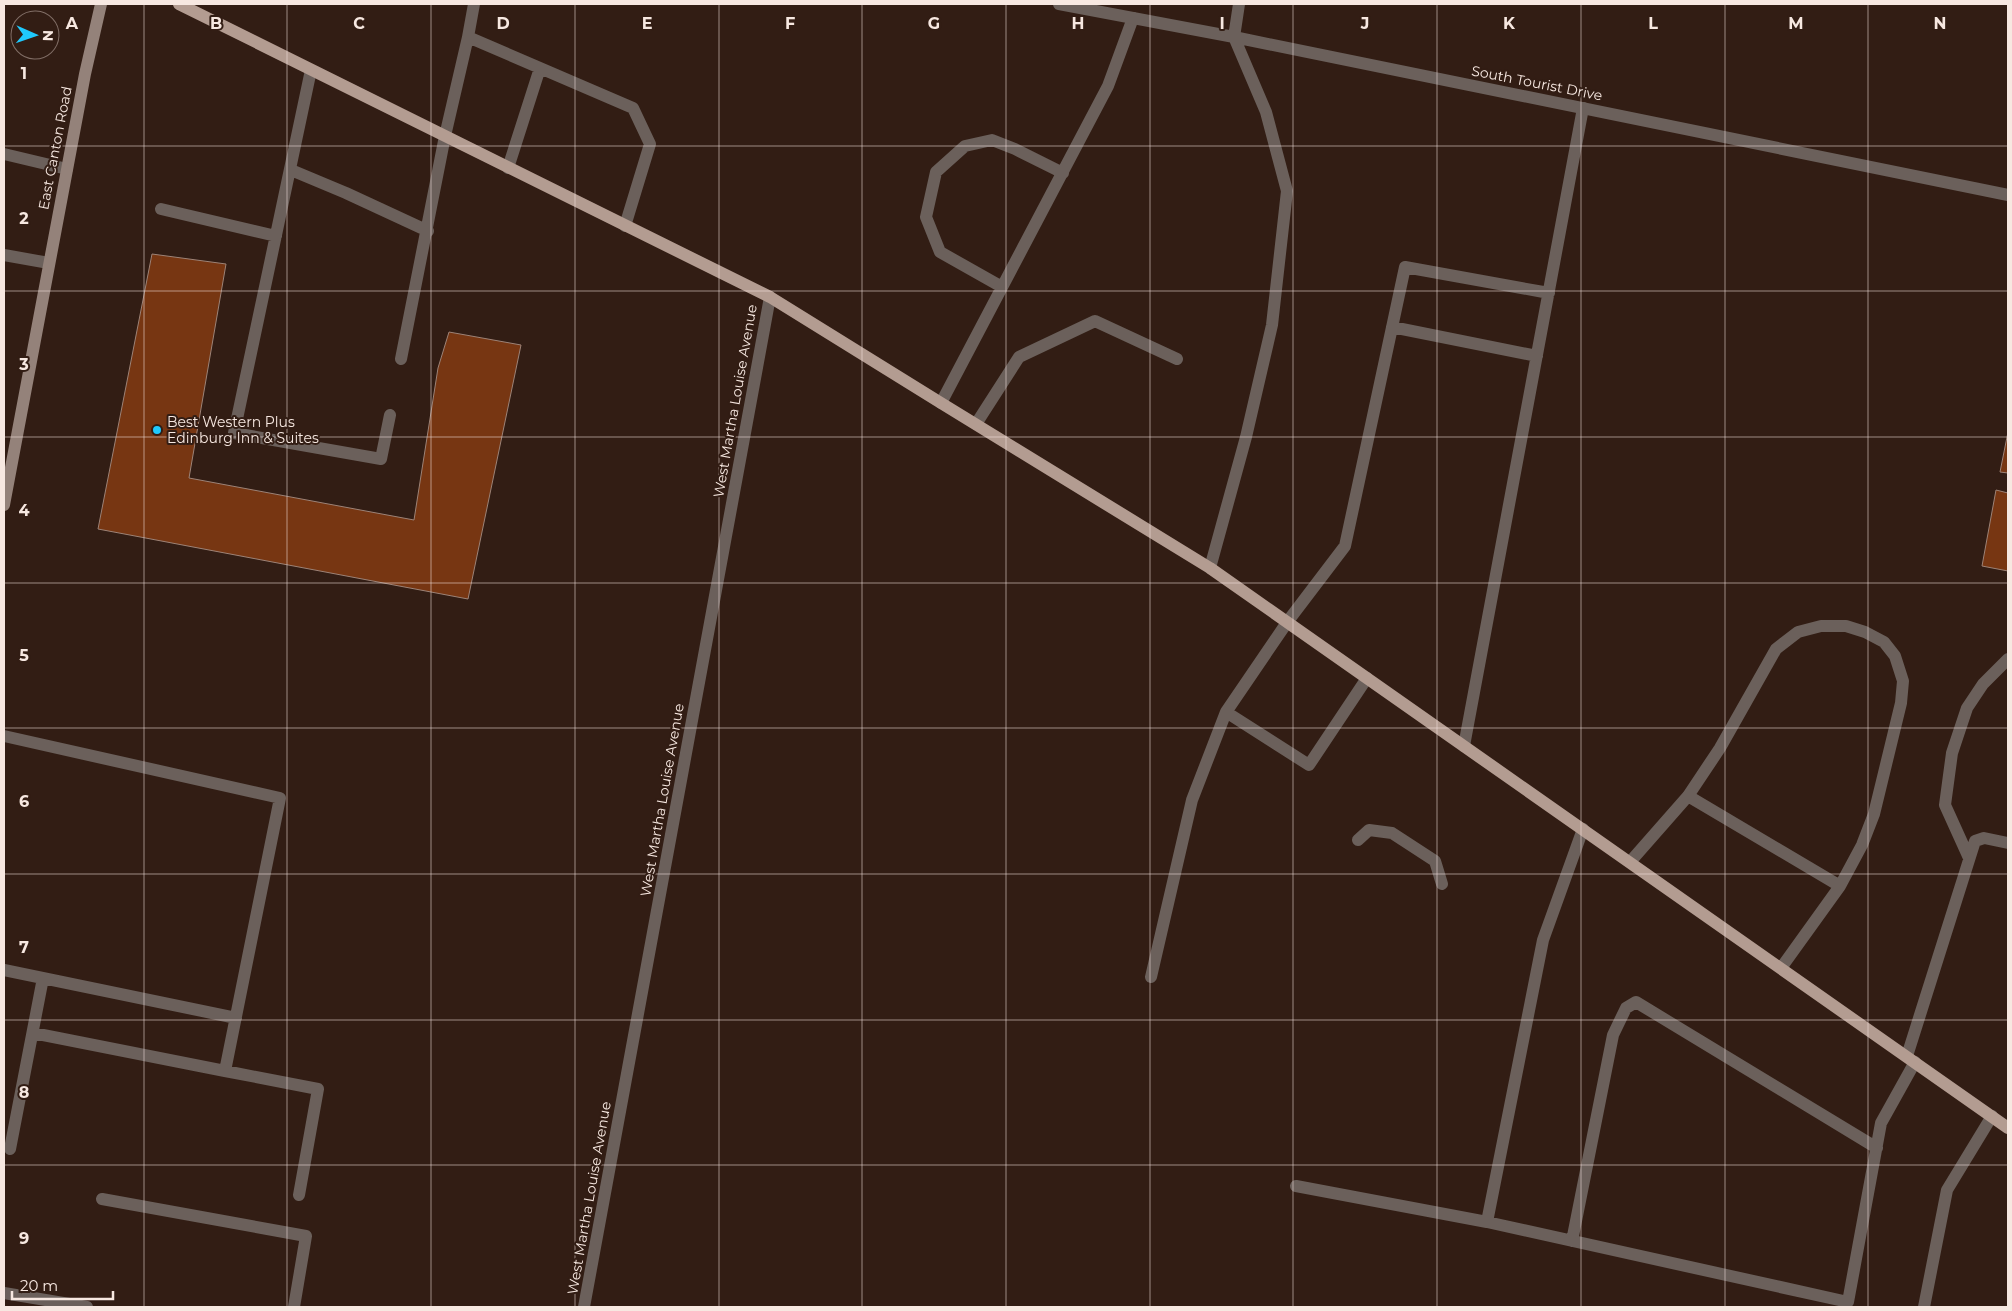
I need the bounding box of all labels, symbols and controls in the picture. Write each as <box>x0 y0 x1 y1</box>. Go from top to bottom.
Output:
north arrow <box>10 10 60 60</box>
text: A <box>65 14 79 33</box>
text: B <box>210 14 222 33</box>
text: C <box>353 14 365 33</box>
text: D <box>496 14 510 33</box>
text: E <box>642 14 652 33</box>
text: F <box>785 14 795 33</box>
text: G <box>928 14 940 33</box>
text: H <box>1072 14 1084 33</box>
text: I <box>1219 14 1225 33</box>
text: J <box>1360 14 1369 33</box>
text: K <box>1503 14 1516 33</box>
text: L <box>1648 14 1658 33</box>
text: M <box>1788 14 1804 33</box>
text: N <box>1934 14 1946 33</box>
text: N <box>39 29 57 41</box>
street label: South Tourist Drive <box>1470 61 1604 105</box>
text: 1 <box>21 64 27 83</box>
street label: East Canton Road <box>34 85 76 211</box>
text: 2 <box>19 209 29 228</box>
street label: West Martha Louise Avenue <box>709 303 761 499</box>
text: 3 <box>18 355 29 374</box>
place label: Best Western Plus Edinburg Inn & Suites <box>167 413 319 447</box>
marker: Best Western Plus Edinburg Inn & Suites <box>151 424 163 436</box>
text: 4 <box>18 501 30 520</box>
text: 5 <box>19 646 29 665</box>
street label: West Martha Louise Avenue <box>636 702 688 898</box>
text: 6 <box>19 792 29 811</box>
text: 7 <box>19 938 29 957</box>
text: 8 <box>19 1083 29 1102</box>
street label: West Martha Louise Avenue <box>563 1100 615 1296</box>
text: 9 <box>19 1229 29 1248</box>
scale bar <box>12 1268 114 1300</box>
text: 20 m <box>20 1276 58 1295</box>

